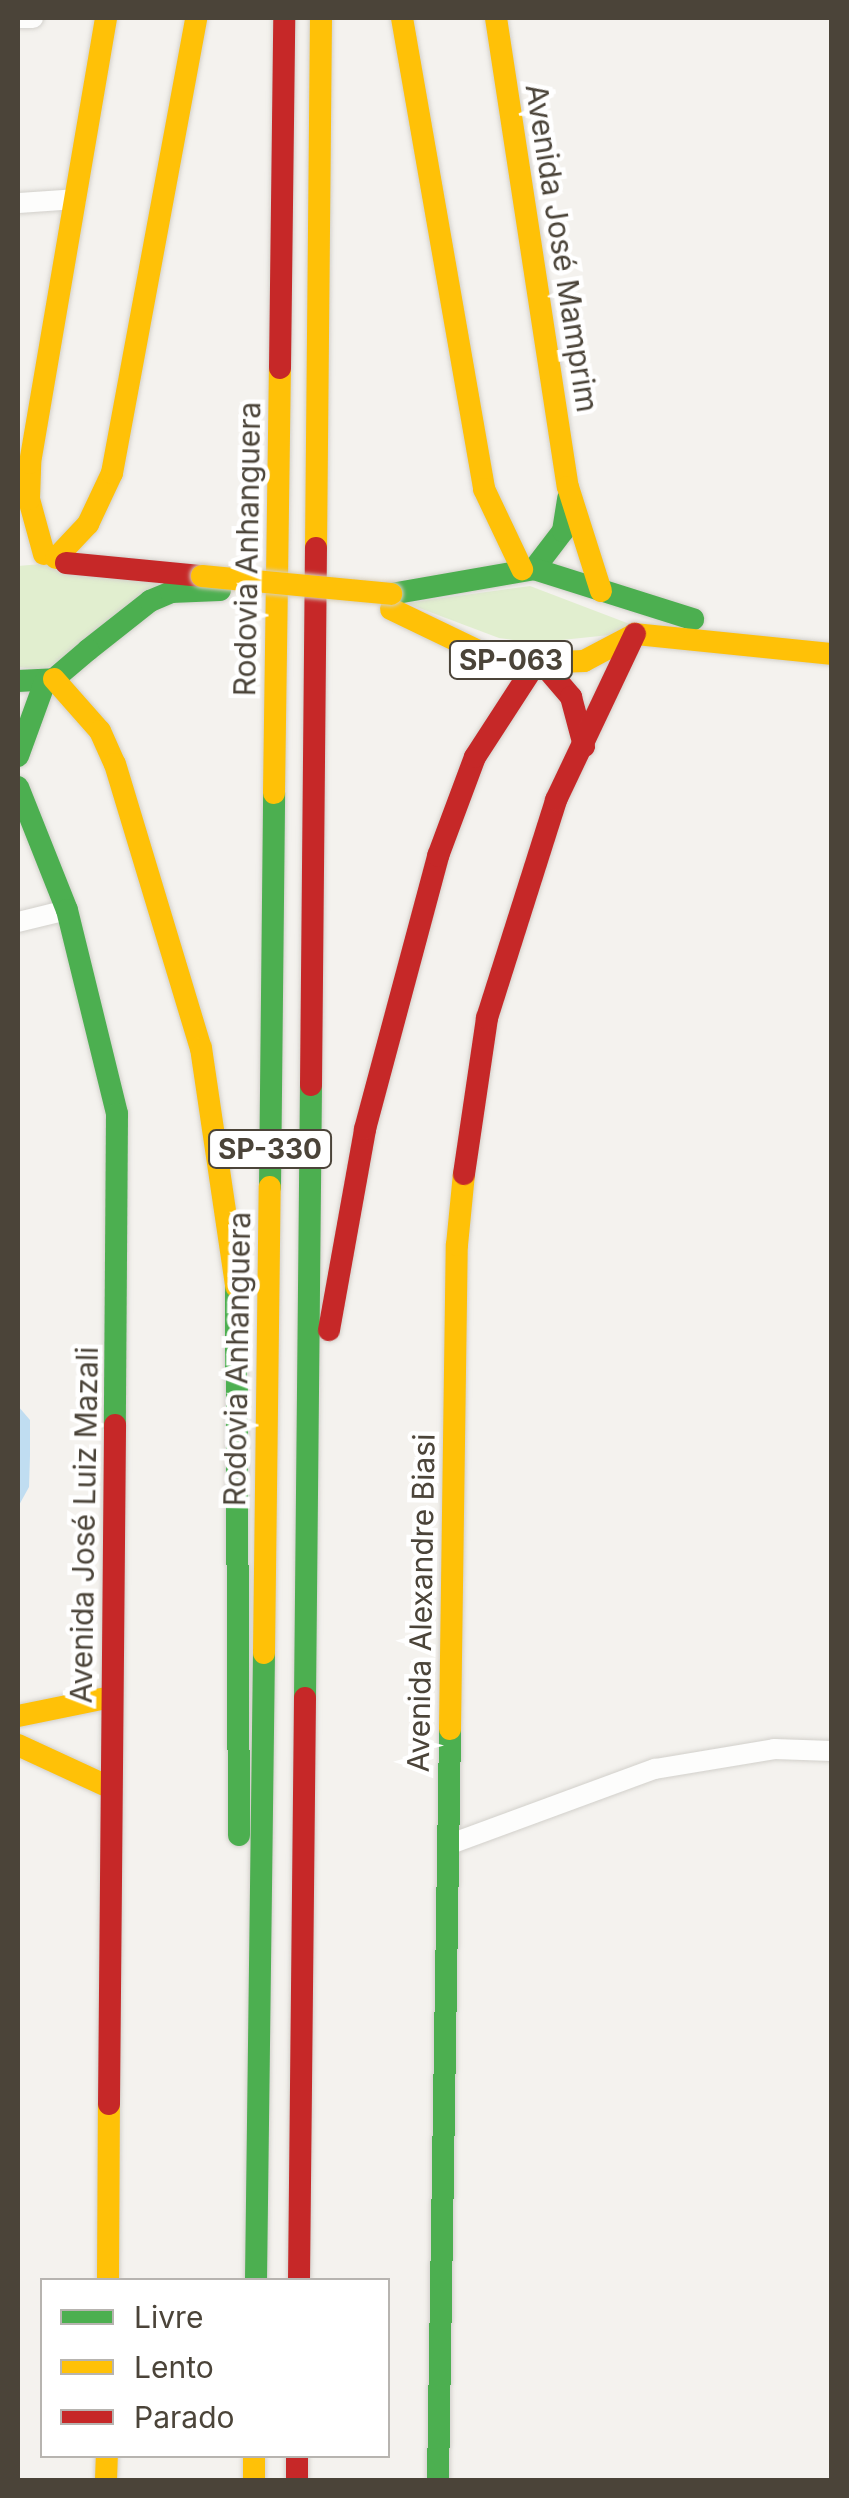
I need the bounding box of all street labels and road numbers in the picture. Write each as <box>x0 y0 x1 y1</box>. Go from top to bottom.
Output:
street label: Avenida José Mamprim <box>518 81 606 415</box>
street label: Rodovia Anhanguera <box>226 401 268 697</box>
road number: SP-063 <box>448 637 574 683</box>
road number: SP-330 <box>208 1126 332 1172</box>
street label: Rodovia Anhanguera <box>216 1211 258 1507</box>
street label: Avenida José Luiz Mazali <box>63 1346 105 1704</box>
street label: Avenida Alexandre Biasi <box>400 1433 442 1773</box>

